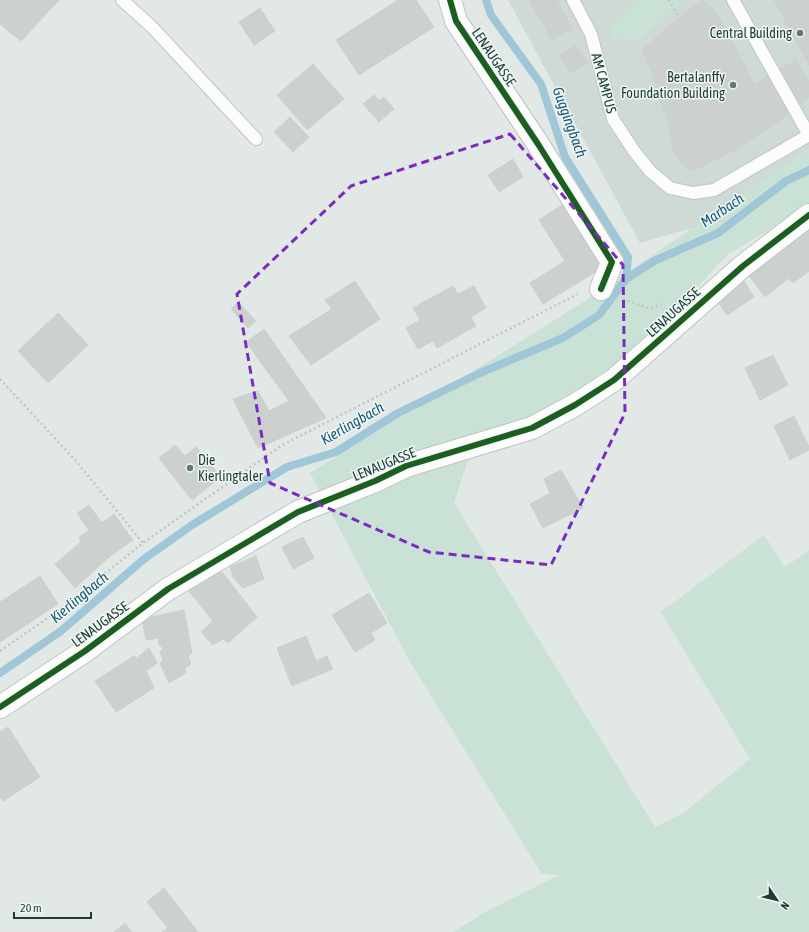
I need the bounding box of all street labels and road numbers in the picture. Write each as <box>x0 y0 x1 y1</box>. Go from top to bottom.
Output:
street label: LENAUGASSE <box>469 25 519 89</box>
street label: AM CAMPUS <box>588 51 620 115</box>
street label: LENAUGASSE <box>643 284 703 340</box>
street label: LENAUGASSE <box>350 444 418 484</box>
street label: LENAUGASSE <box>68 598 132 650</box>

